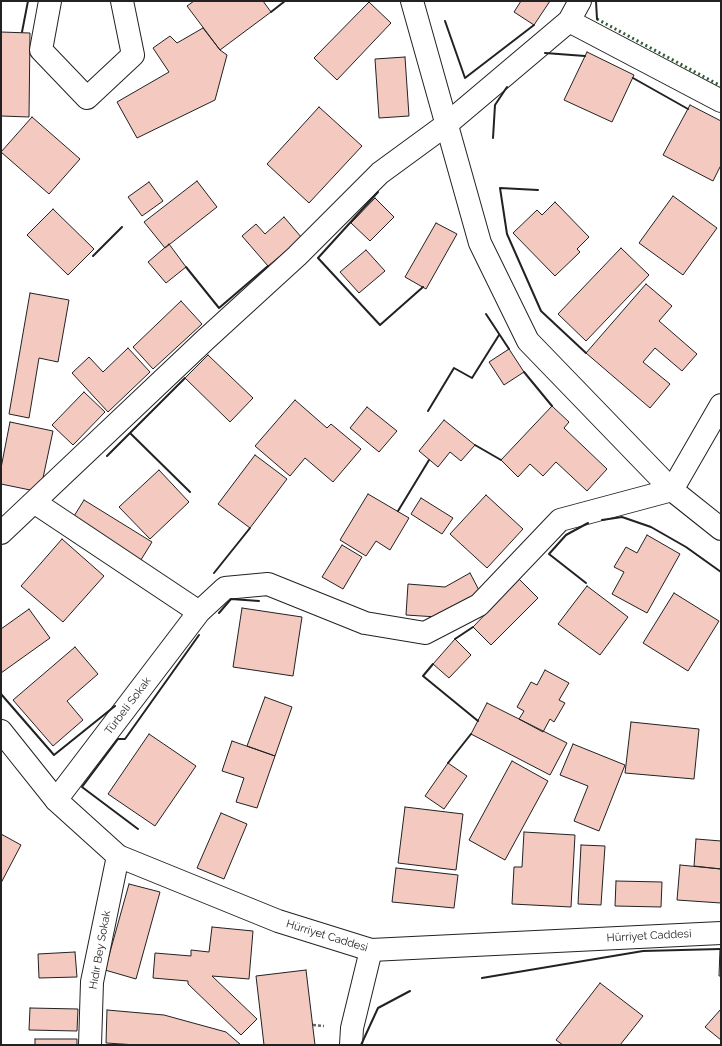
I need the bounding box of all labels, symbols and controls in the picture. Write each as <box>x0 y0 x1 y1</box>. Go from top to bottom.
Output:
street label: Türbeli Sokak <box>102 675 154 737</box>
street label: Hıdır Bey Sokak <box>87 910 113 990</box>
street label: Hürriyet Caddesi <box>285 917 369 955</box>
street label: Hürriyet Caddesi <box>606 927 692 945</box>

